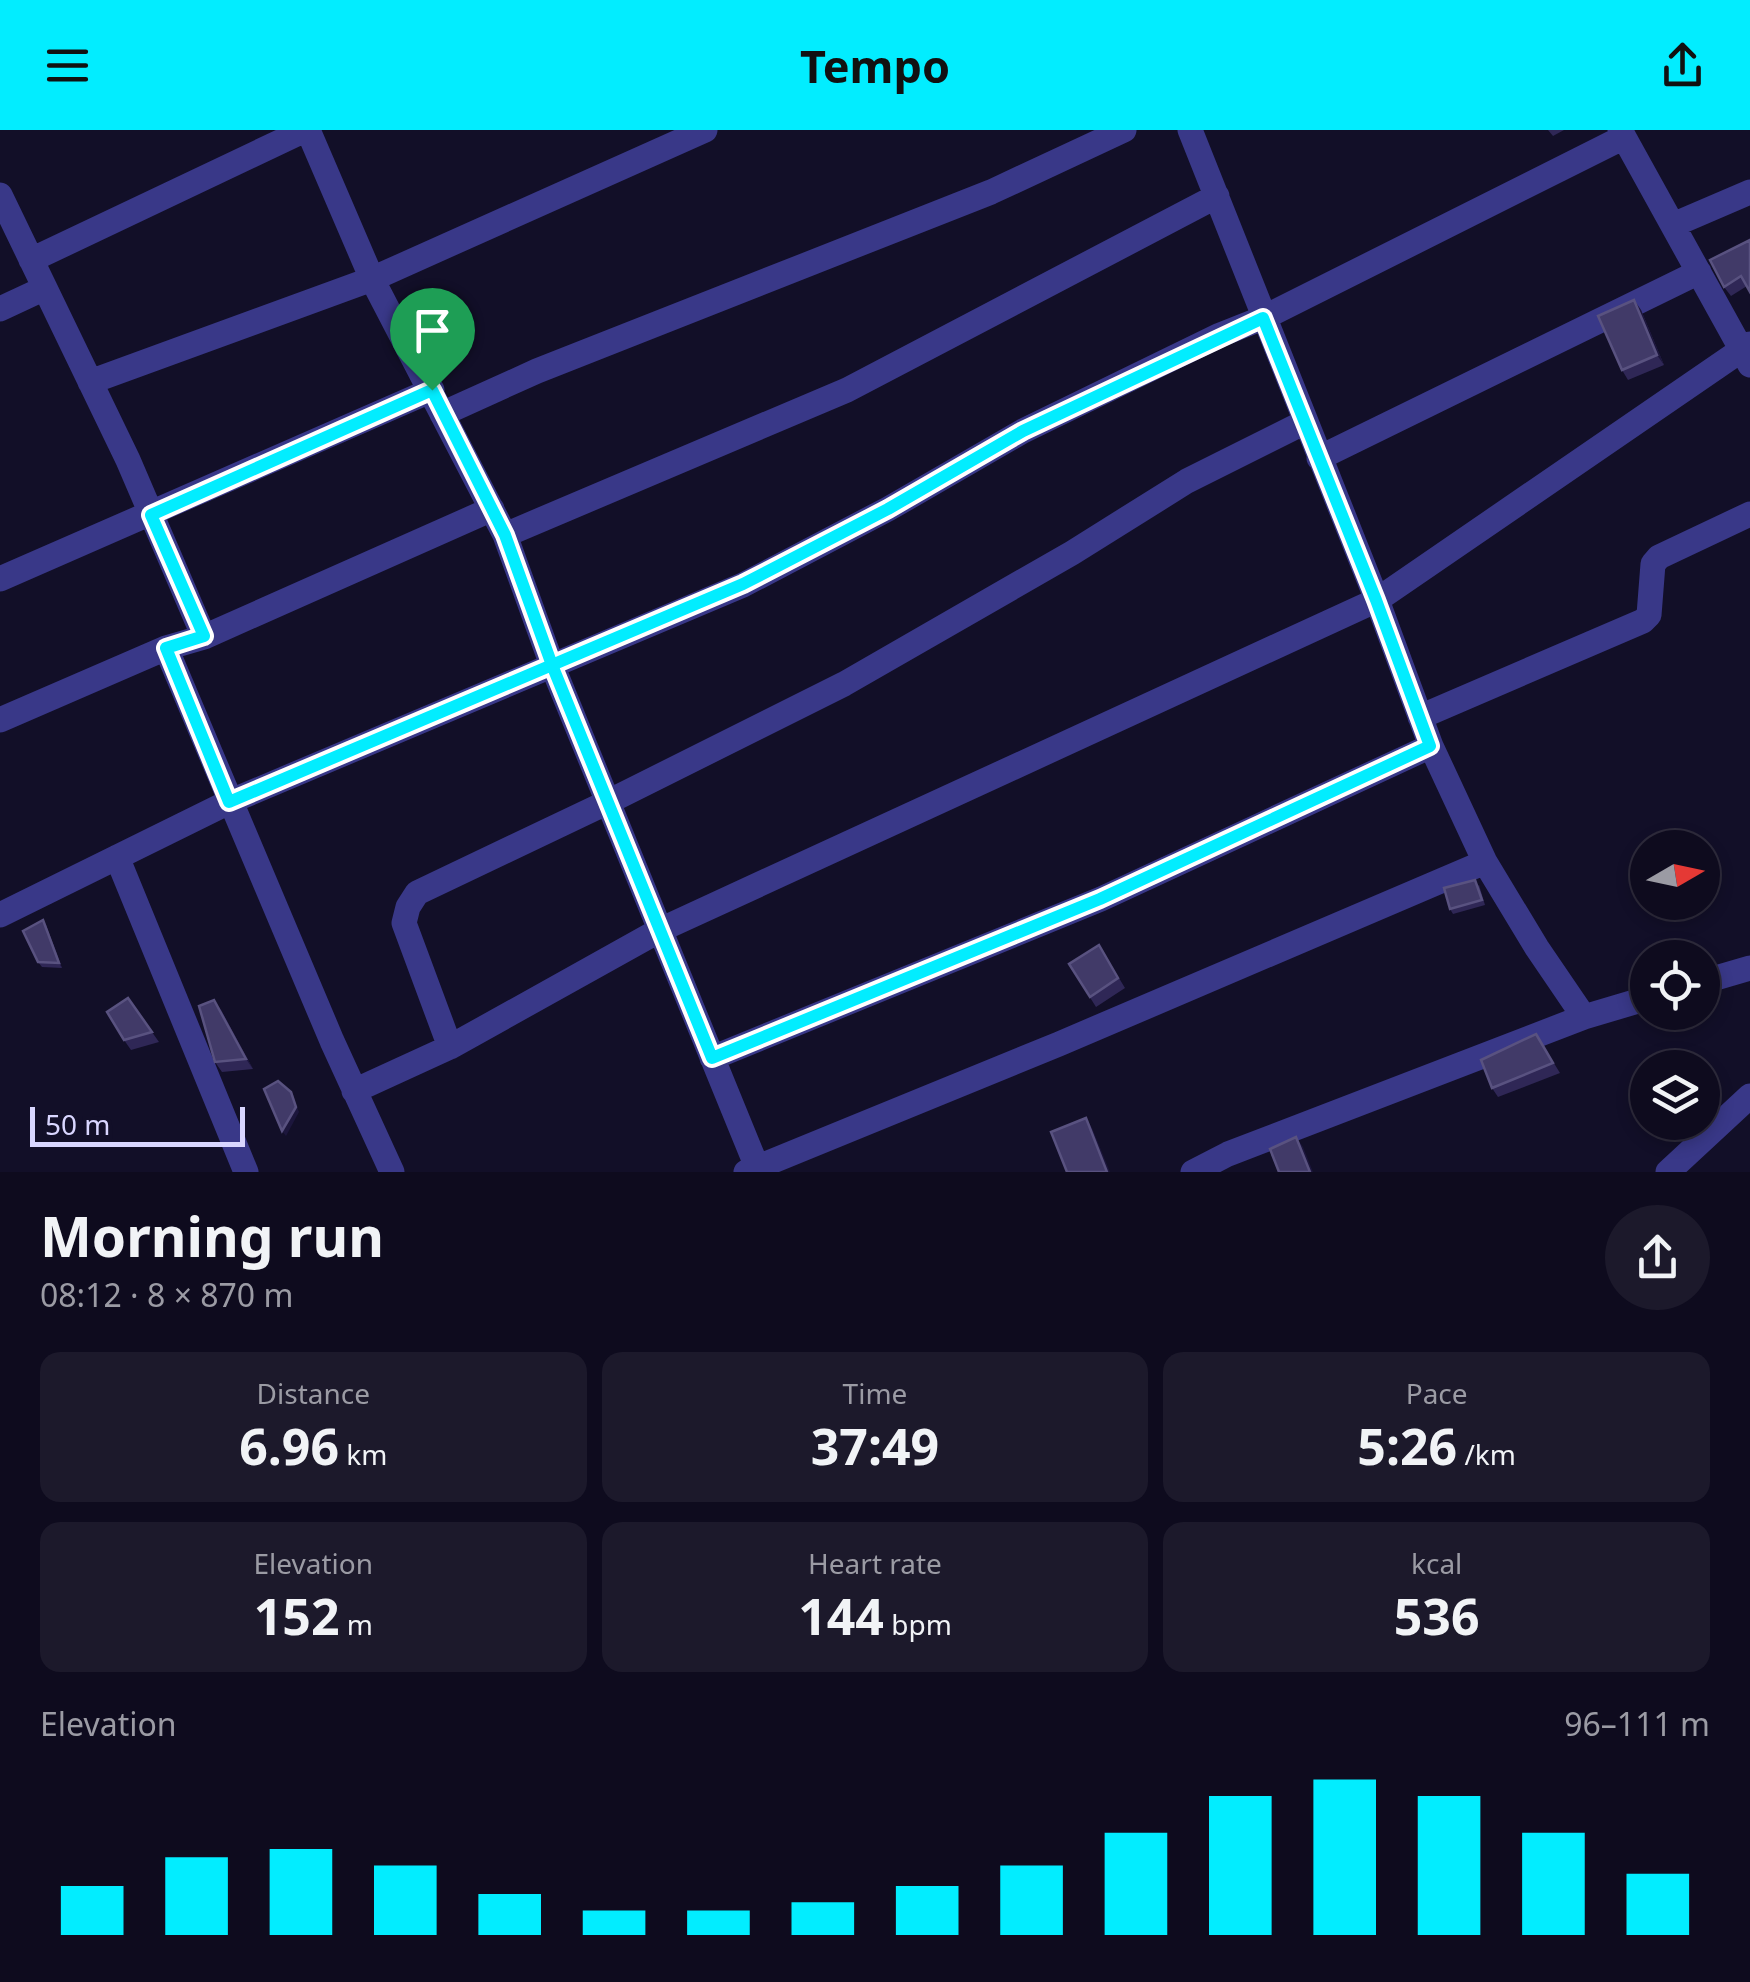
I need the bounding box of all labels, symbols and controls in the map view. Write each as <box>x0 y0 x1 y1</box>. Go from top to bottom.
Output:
text: Tempo <box>800 35 950 96</box>
icon: menu <box>40 38 95 93</box>
icon: share <box>1655 38 1710 93</box>
pin <box>390 288 475 391</box>
icon: arrive <box>405 303 460 358</box>
north arrow <box>1630 830 1720 920</box>
map controls <box>1630 830 1720 1140</box>
button: locate <box>1630 940 1720 1030</box>
button: layers <box>1630 1050 1720 1140</box>
scale bar <box>30 1102 245 1146</box>
text: 50 m <box>45 1105 111 1143</box>
text: Morning run <box>40 1198 384 1273</box>
button: share <box>1605 1205 1710 1310</box>
text: 08:12 · 8 × 870 m <box>40 1273 293 1316</box>
text: Distance <box>257 1374 370 1412</box>
text: Time <box>843 1374 907 1412</box>
text: Pace <box>1406 1374 1468 1412</box>
text: 6.96 <box>239 1412 339 1480</box>
text: 37:49 <box>811 1412 939 1480</box>
text: 5:26 <box>1357 1412 1457 1480</box>
text: km <box>339 1435 387 1473</box>
text: /km <box>1457 1435 1516 1473</box>
text: Elevation <box>254 1544 373 1582</box>
text: Heart rate <box>808 1544 942 1582</box>
text: kcal <box>1411 1544 1462 1582</box>
text: 152 <box>254 1582 340 1650</box>
text: 144 <box>798 1582 884 1650</box>
text: 536 <box>1394 1582 1480 1650</box>
text: m <box>340 1605 373 1643</box>
text: bpm <box>884 1605 952 1643</box>
text: Elevation <box>40 1702 177 1745</box>
text: 96–111 m <box>1564 1702 1710 1745</box>

